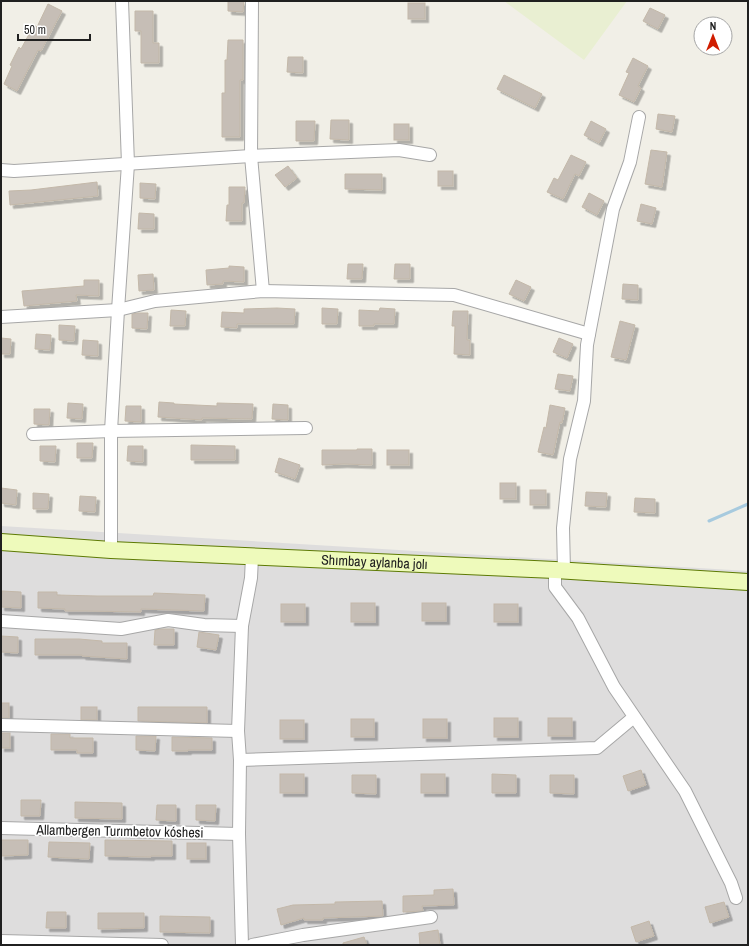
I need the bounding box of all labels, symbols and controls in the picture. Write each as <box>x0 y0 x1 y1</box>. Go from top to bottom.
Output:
scale bar <box>18 16 90 42</box>
north arrow <box>693 16 733 56</box>
text: N <box>710 19 716 33</box>
text: 50 m <box>24 22 46 38</box>
street label: Shımbay aylanba jolı <box>321 550 428 573</box>
street label: Allambergen Turımbetov kóshesi <box>35 821 204 841</box>

